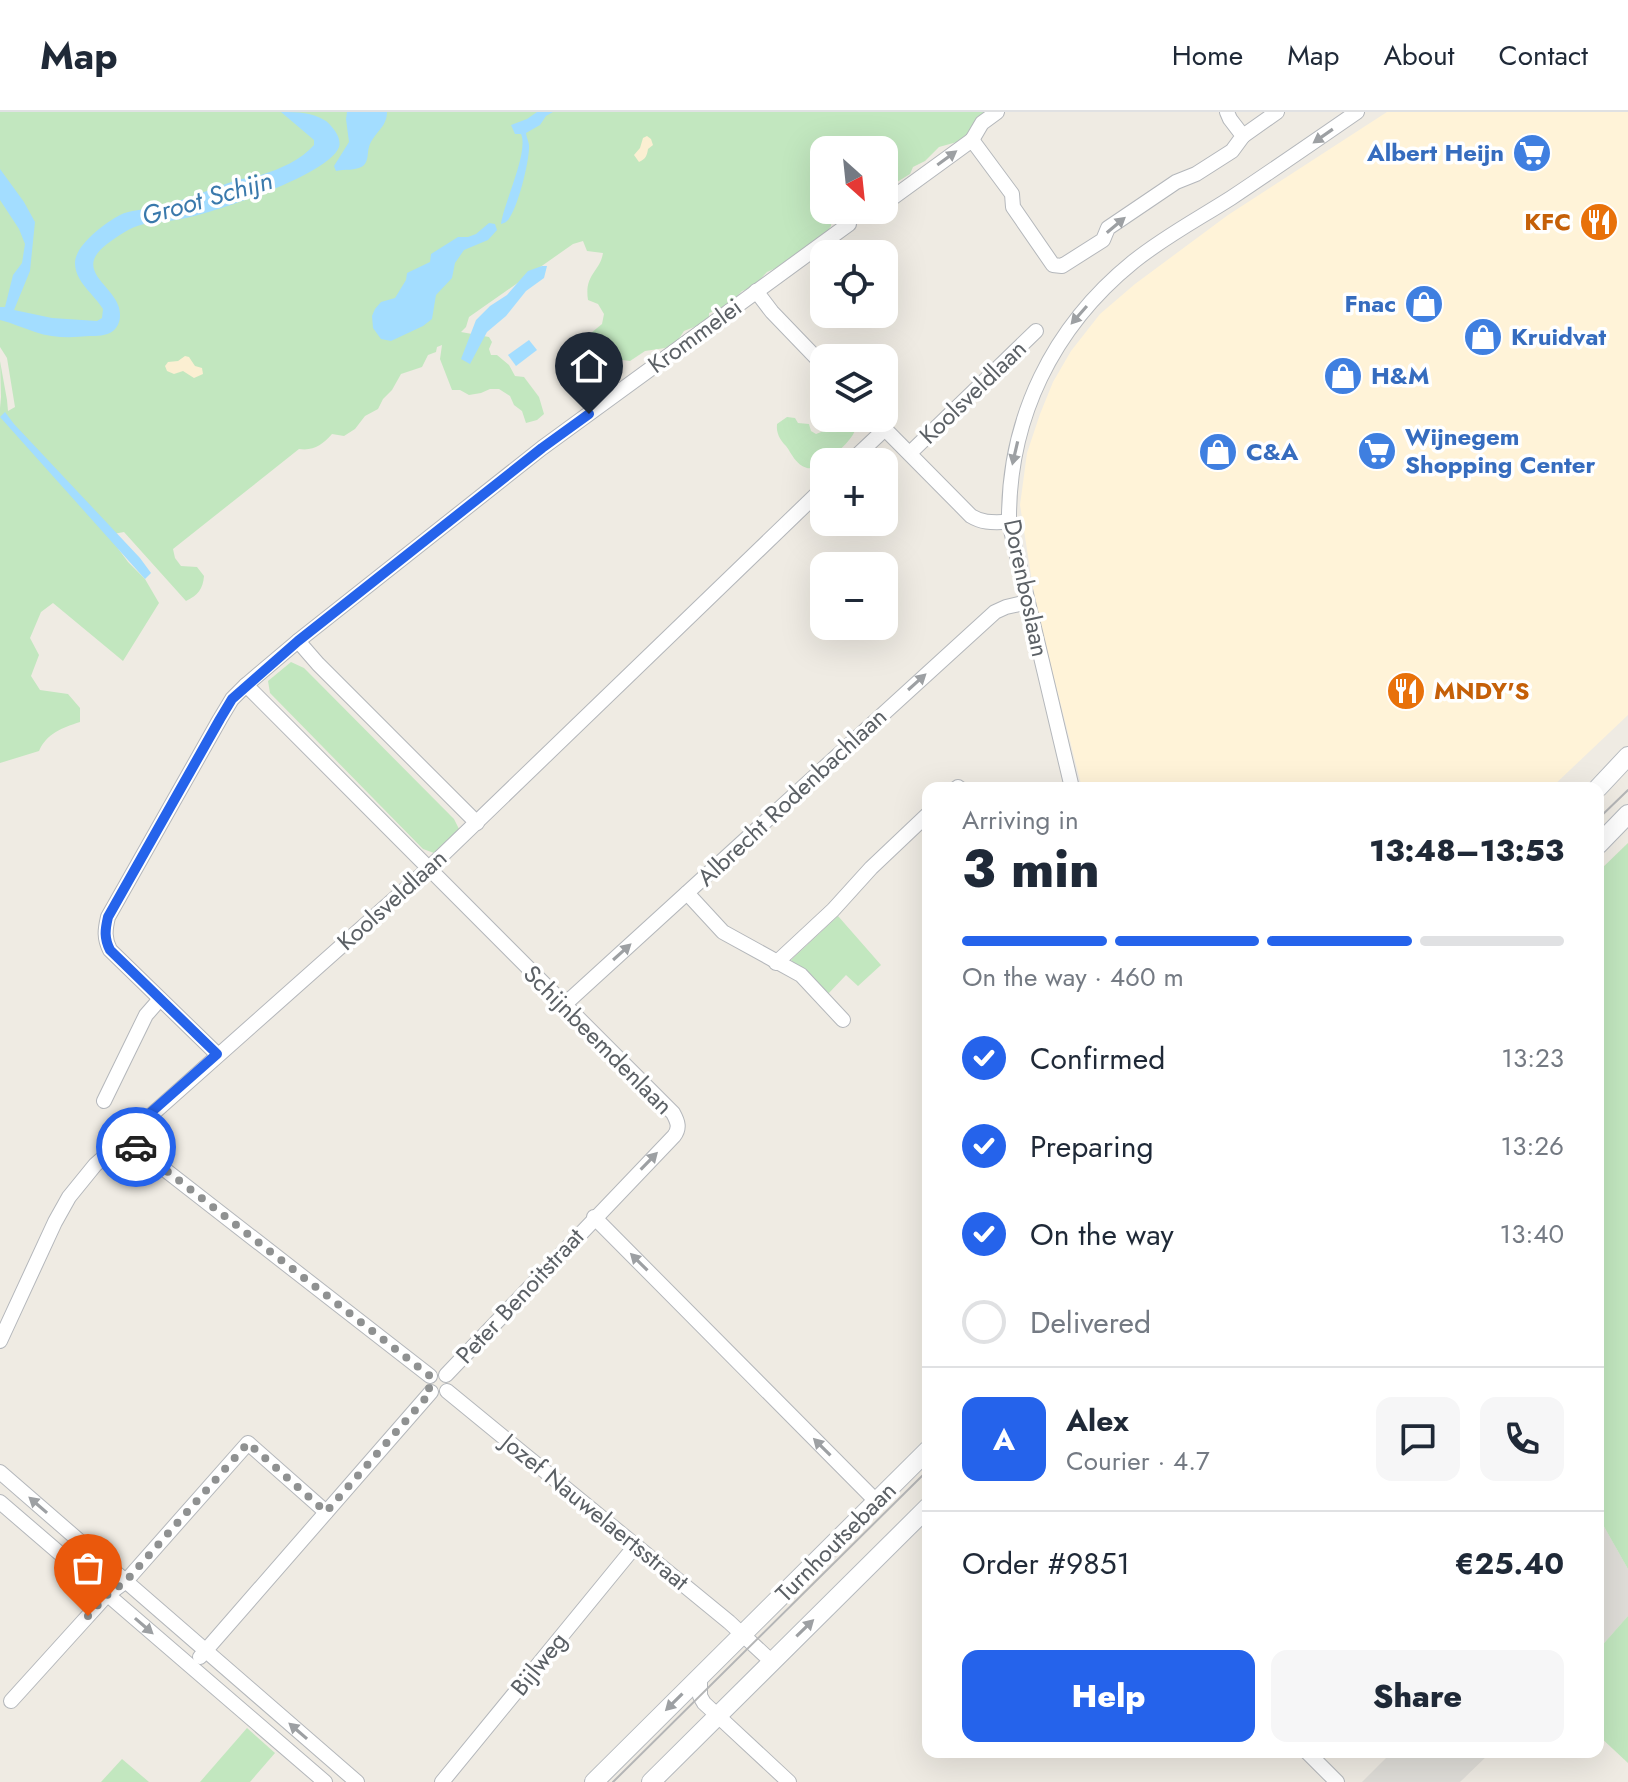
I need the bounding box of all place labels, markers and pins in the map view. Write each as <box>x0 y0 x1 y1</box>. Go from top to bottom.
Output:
supermarket icon: Albert Heijn <box>1511 132 1553 174</box>
place label: Albert Heijn <box>1366 135 1504 170</box>
restaurant icon: KFC <box>1578 201 1620 243</box>
place label: KFC <box>1524 204 1571 239</box>
shop icon: Fnac <box>1403 283 1445 325</box>
place label: Fnac <box>1345 286 1396 321</box>
shop icon: Kruidvat <box>1462 316 1504 358</box>
place label: Kruidvat <box>1511 319 1606 354</box>
pin <box>555 332 623 414</box>
shop icon: H&M <box>1322 355 1364 397</box>
place label: H&M <box>1371 358 1429 393</box>
place label: Wijnegem Shopping Center <box>1405 419 1595 482</box>
supermarket icon: Wijnegem Shopping Center <box>1356 430 1398 472</box>
shop icon: C&A <box>1197 431 1239 473</box>
place label: C&A <box>1246 434 1299 469</box>
restaurant icon: MNDY'S <box>1385 670 1427 712</box>
place label: MNDY'S <box>1434 673 1530 708</box>
pin <box>54 1534 122 1616</box>

